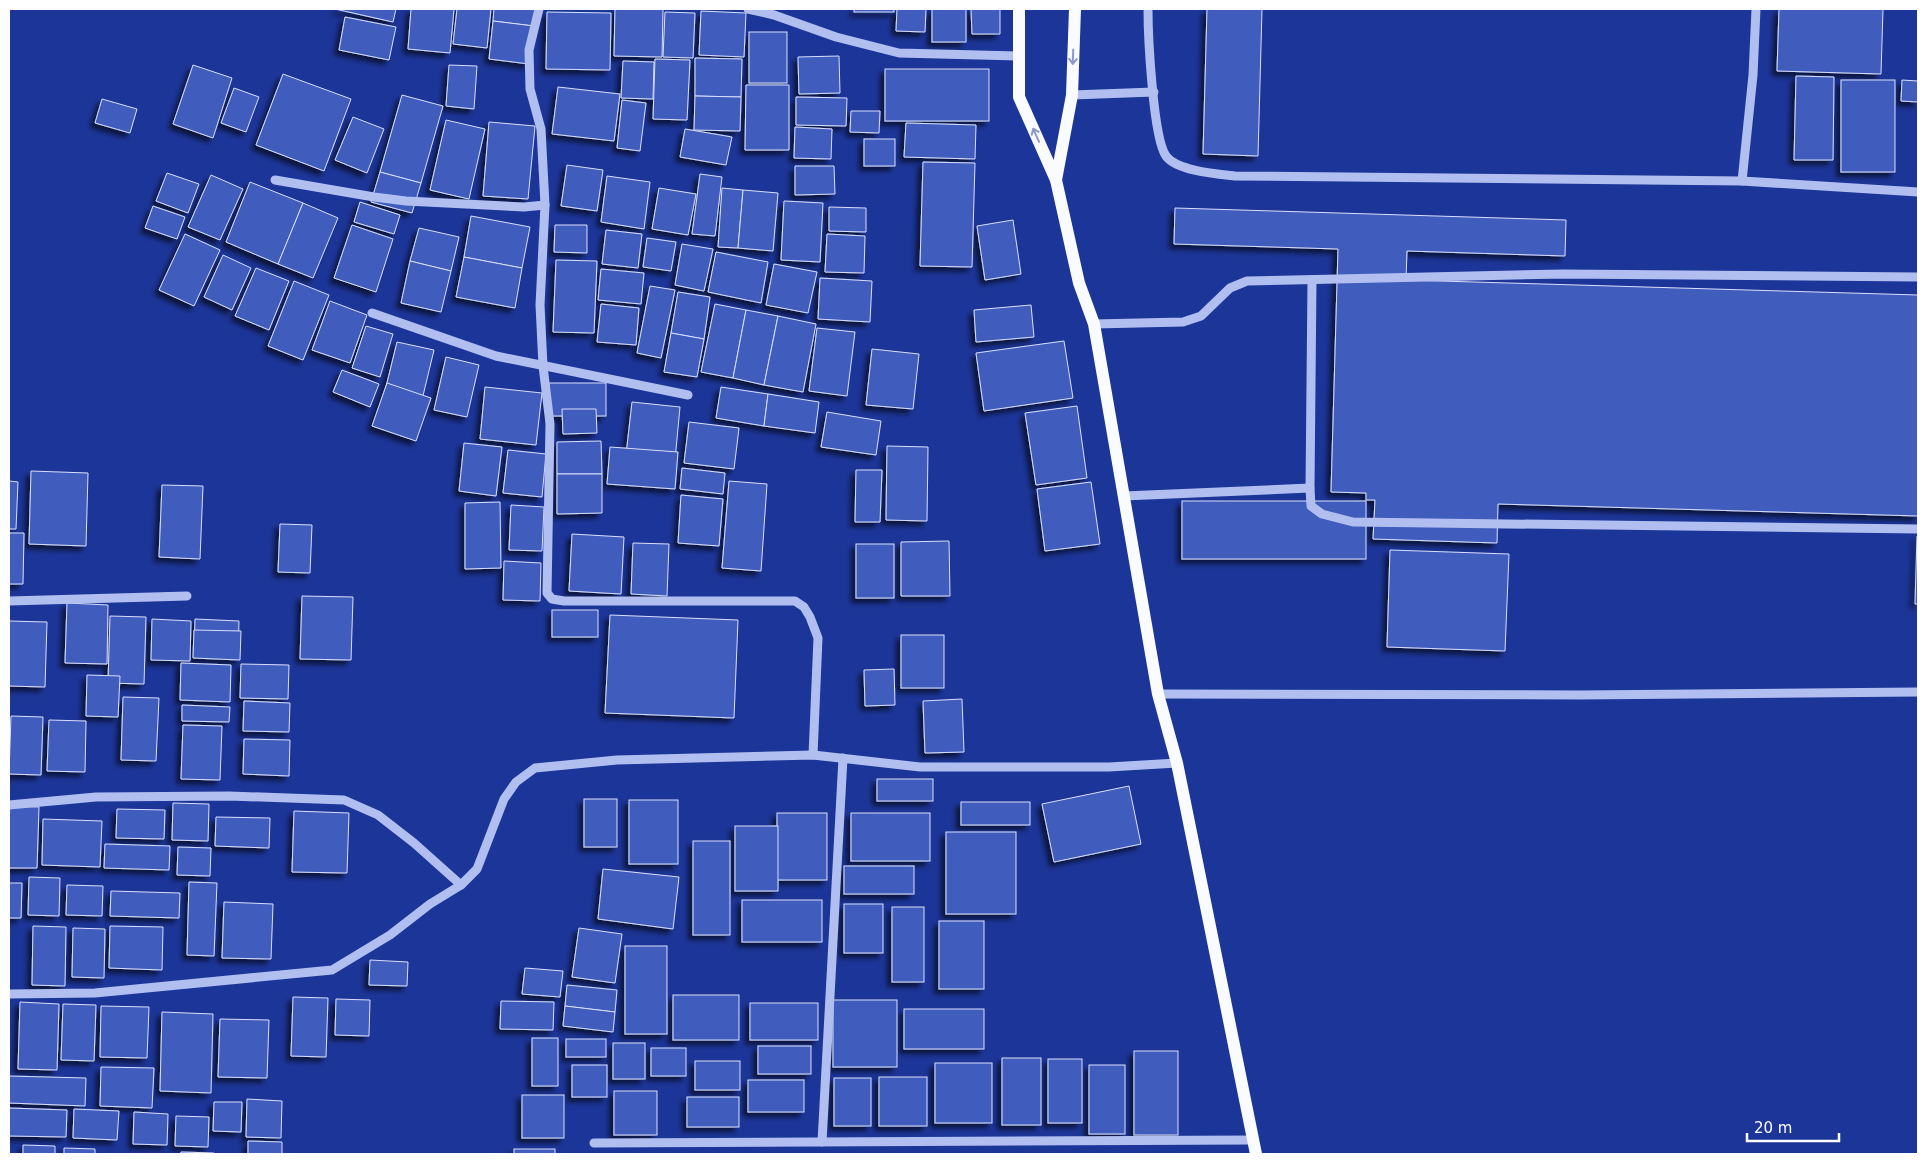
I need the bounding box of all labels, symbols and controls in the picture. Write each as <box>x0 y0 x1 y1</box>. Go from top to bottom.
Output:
one-way arrow <box>1069 49 1078 65</box>
one-way arrow <box>1030 128 1040 143</box>
scale bar <box>1747 1110 1840 1142</box>
text: 20 m <box>1754 1119 1792 1137</box>

